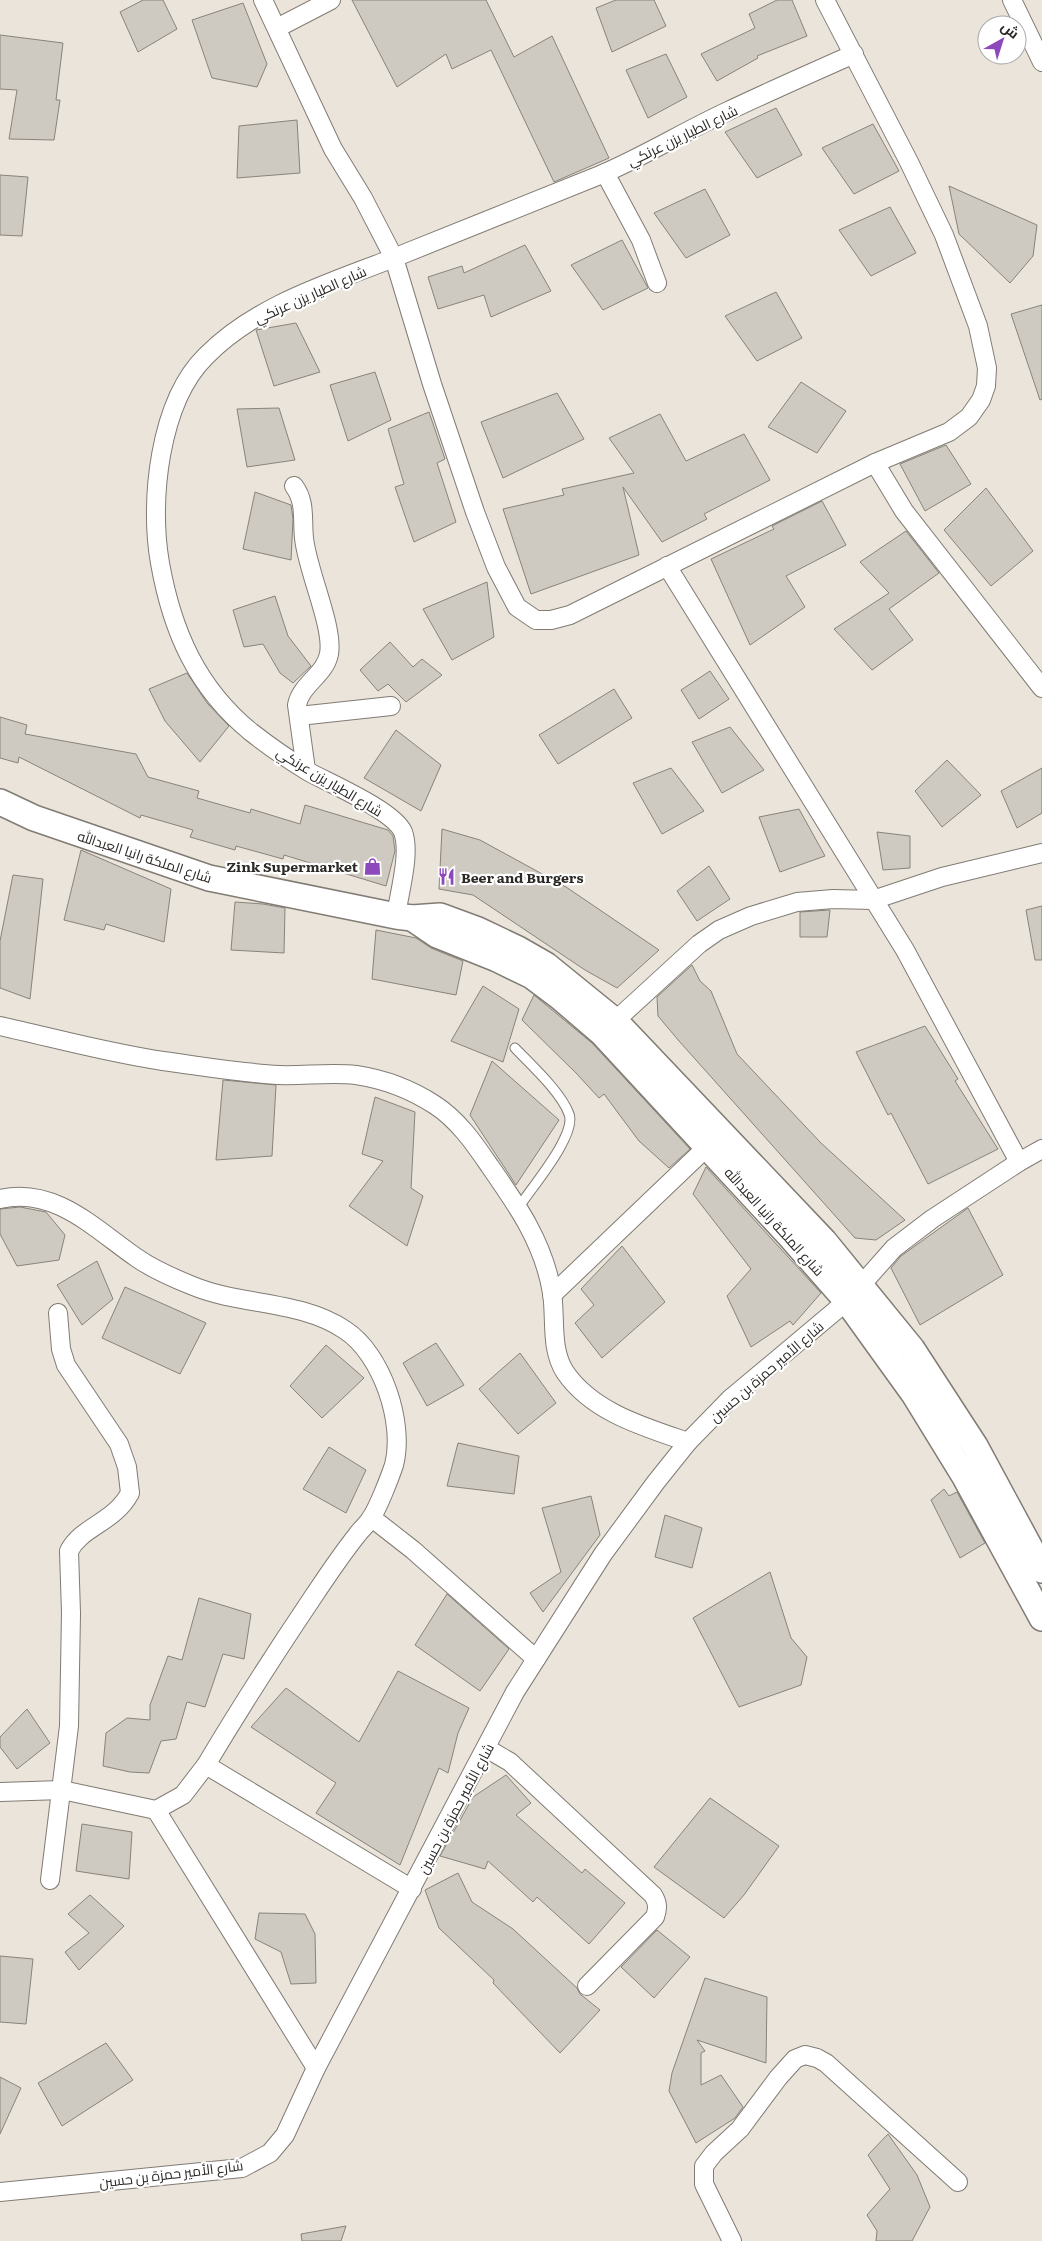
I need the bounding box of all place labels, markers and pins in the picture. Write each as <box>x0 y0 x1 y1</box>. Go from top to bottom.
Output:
place label: Zink Supermarket <box>226 856 359 876</box>
shop icon: Zink Supermarket <box>362 856 382 876</box>
restaurant icon: Beer and Burgers <box>437 867 457 887</box>
place label: Beer and Burgers <box>461 867 583 887</box>

